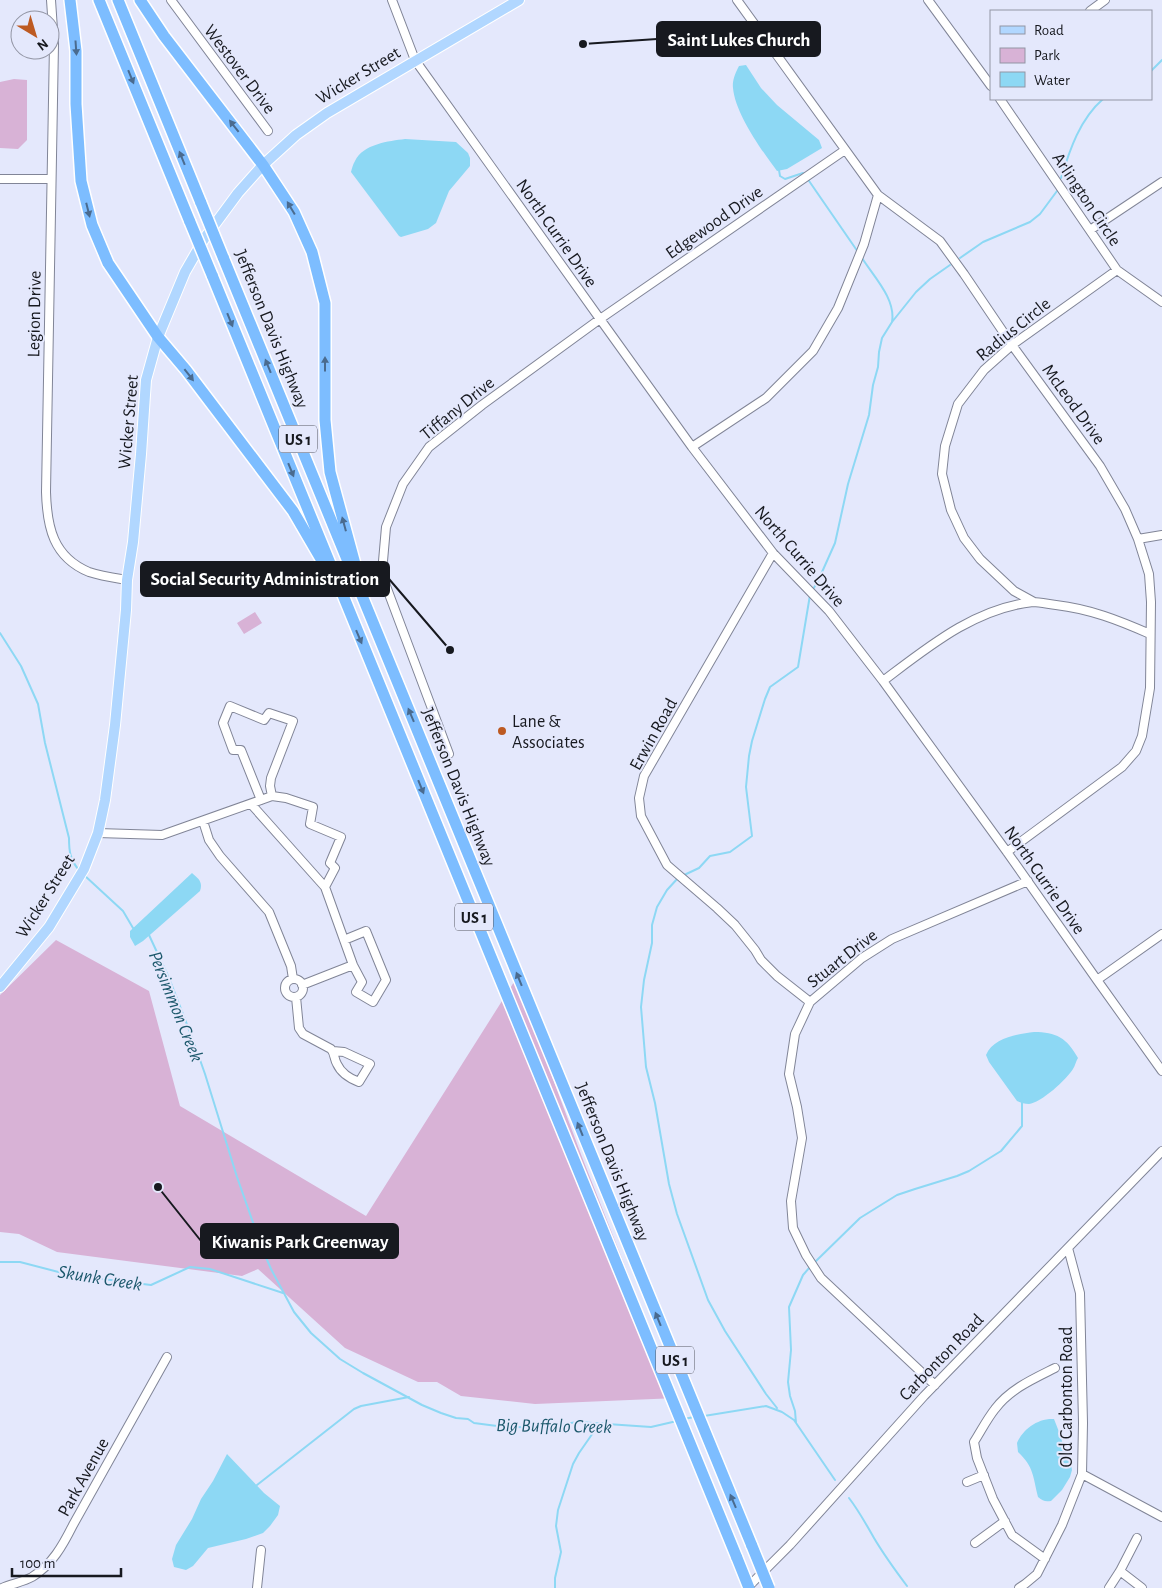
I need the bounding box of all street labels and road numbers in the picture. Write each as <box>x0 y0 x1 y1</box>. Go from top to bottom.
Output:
street label: Westover Drive <box>200 22 278 117</box>
street label: Wicker Street <box>313 44 404 108</box>
street label: Arlington Circle <box>1048 150 1124 250</box>
street label: North Currie Drive <box>512 176 600 291</box>
street label: Edgewood Drive <box>663 183 766 263</box>
street label: Jefferson Davis Highway <box>231 248 311 411</box>
street label: Legion Drive <box>25 270 45 358</box>
street label: Radius Circle <box>973 295 1054 365</box>
street label: McLeod Drive <box>1038 361 1108 448</box>
street label: Wicker Street <box>116 374 142 470</box>
street label: Tiffany Drive <box>417 374 498 444</box>
road number: US 1 <box>279 426 317 452</box>
street label: North Currie Drive <box>751 503 848 611</box>
street label: Erwin Road <box>627 696 681 773</box>
street label: Jefferson Davis Highway <box>418 706 498 869</box>
street label: North Currie Drive <box>1000 823 1088 938</box>
street label: Wicker Street <box>13 851 79 941</box>
road number: US 1 <box>455 904 493 930</box>
street label: Stuart Drive <box>804 926 881 992</box>
street label: Jefferson Davis Highway <box>572 1081 652 1244</box>
street label: Carbonton Road <box>896 1311 987 1404</box>
street label: Old Carbonton Road <box>1058 1327 1076 1467</box>
road number: US 1 <box>656 1346 694 1374</box>
street label: Park Avenue <box>55 1435 113 1520</box>

